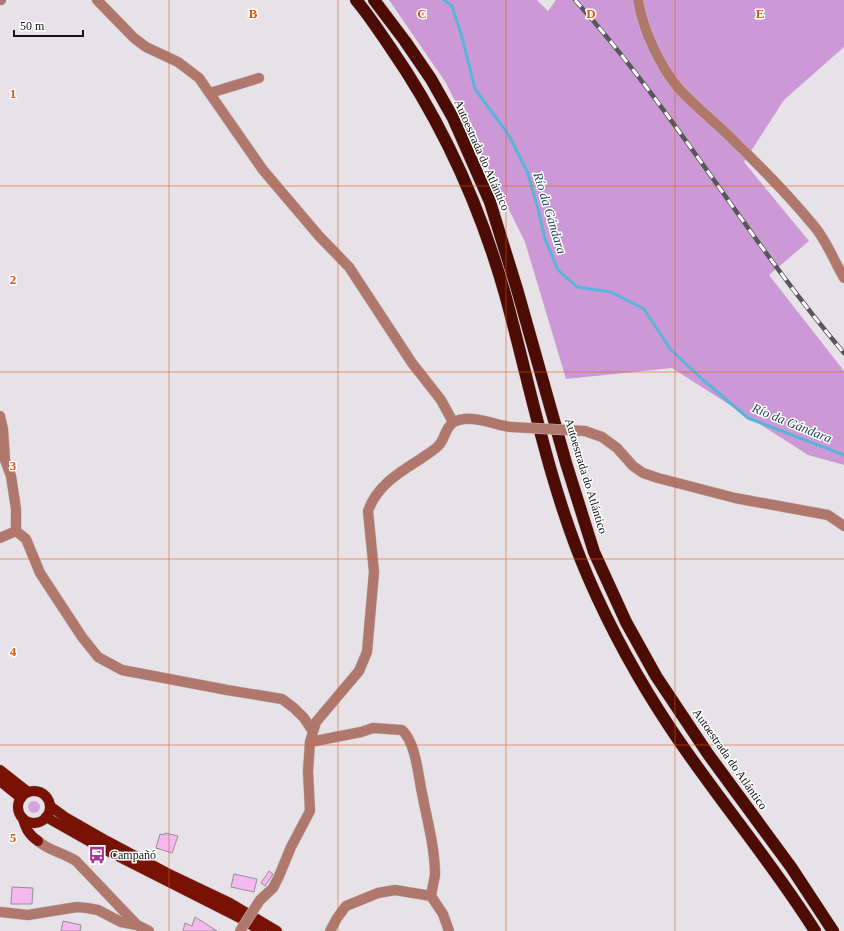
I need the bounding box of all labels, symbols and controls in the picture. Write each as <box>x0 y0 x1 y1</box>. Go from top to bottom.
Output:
text: B <box>249 6 258 21</box>
text: C <box>417 6 427 21</box>
text: D <box>586 6 596 21</box>
text: E <box>756 6 764 21</box>
scale bar <box>14 12 83 38</box>
text: 50 m <box>20 19 45 33</box>
text: 1 <box>10 86 16 101</box>
street label: Autoestrada do Atlántico <box>451 97 513 213</box>
water label: Río da Gándara <box>530 169 570 256</box>
text: 2 <box>10 272 16 287</box>
water label: Río da Gándara <box>749 400 834 446</box>
street label: Autoestrada do Atlántico <box>562 417 610 535</box>
text: 3 <box>10 458 17 473</box>
text: 4 <box>10 644 17 659</box>
street label: Autoestrada do Atlántico <box>690 706 770 812</box>
text: 5 <box>10 830 17 845</box>
bus stop icon: Campañó <box>87 845 107 865</box>
place label: Campañó <box>110 848 156 862</box>

